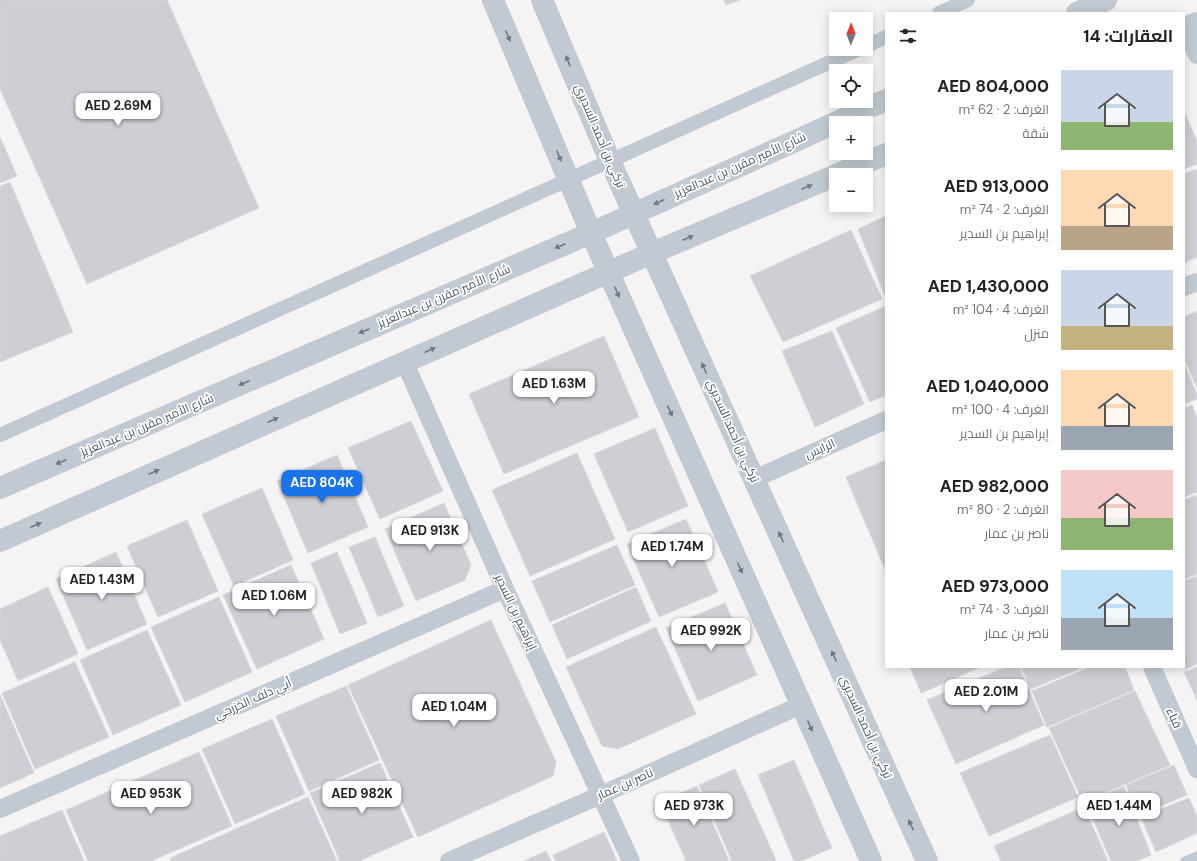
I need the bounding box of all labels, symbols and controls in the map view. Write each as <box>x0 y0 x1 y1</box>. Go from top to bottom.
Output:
north arrow <box>829 12 873 56</box>
map controls <box>829 12 873 212</box>
icon: filters <box>897 25 919 47</box>
text: العقارات: 14 <box>1083 25 1173 47</box>
one-way arrow <box>505 30 512 42</box>
one-way arrow <box>565 55 571 67</box>
button: locate <box>829 64 873 108</box>
text: AED 804,000 <box>937 75 1049 97</box>
street label: تركي بن أحمد السديري <box>569 82 629 192</box>
icon: home <box>1093 86 1141 134</box>
pin: AED 2.69M <box>72 93 164 127</box>
text: AED 2.69M <box>84 97 152 114</box>
text: الغرف: 2 · 62 m² <box>959 101 1049 118</box>
button: + <box>829 116 873 160</box>
text: شقة <box>1022 125 1049 142</box>
street label: شارع الأمير مقرن بن عبدالعزيز <box>671 129 809 202</box>
one-way arrow <box>556 150 562 162</box>
button: − <box>829 168 873 212</box>
text: AED 913,000 <box>944 175 1049 197</box>
one-way arrow <box>802 184 813 190</box>
icon: home <box>1093 186 1141 234</box>
one-way arrow <box>654 199 665 205</box>
text: الغرف: 2 · 74 m² <box>960 201 1049 218</box>
text: إبراهيم بن السدير <box>960 225 1049 242</box>
one-way arrow <box>682 234 694 240</box>
one-way arrow <box>554 243 566 249</box>
street label: شارع الأمير مقرن بن عبدالعزيز <box>374 261 513 332</box>
text: AED 1,430,000 <box>928 275 1049 297</box>
icon: home <box>1093 286 1141 334</box>
one-way arrow <box>615 287 621 299</box>
text: الغرف: 4 · 104 m² <box>953 301 1049 318</box>
text: منزل <box>1024 325 1049 342</box>
one-way arrow <box>358 328 369 334</box>
one-way arrow <box>425 347 436 353</box>
one-way arrow <box>701 362 707 374</box>
pin: AED 1.63M <box>508 371 600 405</box>
text: AED 1.63M <box>522 375 586 392</box>
text: AED 1,040,000 <box>926 375 1049 397</box>
street label: تركي بن أحمد السديري <box>701 377 763 487</box>
one-way arrow <box>238 380 250 386</box>
icon: home <box>1093 386 1141 434</box>
street label: شارع الأمير مقرن بن عبدالعزيز <box>77 390 216 461</box>
text: الغرف: 4 · 100 m² <box>952 401 1049 418</box>
one-way arrow <box>667 406 673 417</box>
one-way arrow <box>268 416 280 422</box>
text: إبراهيم بن السدير <box>960 425 1049 442</box>
street label: الرايس <box>802 435 838 463</box>
one-way arrow <box>55 459 66 465</box>
one-way arrow <box>149 469 161 475</box>
pin: AED 804K <box>281 470 363 504</box>
text: AED 804K <box>290 474 354 491</box>
text: AED 982,000 <box>940 475 1049 497</box>
icon: home <box>1093 486 1141 534</box>
text: الغرف: 2 · 80 m² <box>957 501 1049 518</box>
pin: AED 913K <box>389 518 471 552</box>
one-way arrow <box>30 522 41 528</box>
text: AED 913K <box>401 522 459 539</box>
text: ناصر بن عمار <box>984 525 1049 542</box>
one-way arrow <box>778 532 784 543</box>
pin: AED 1.74M <box>626 534 718 568</box>
text: AED 1.74M <box>641 538 703 555</box>
one-way arrow <box>737 563 743 574</box>
pin: AED 1.43M <box>56 567 148 601</box>
street label: إبراهيم بن السدير <box>491 570 541 653</box>
text: AED 1.43M <box>70 571 134 588</box>
text: AED 973,000 <box>941 575 1049 597</box>
pin: AED 1.06M <box>228 583 320 617</box>
icon: home <box>1093 586 1141 634</box>
text: AED 1.06M <box>241 587 307 604</box>
text: الغرف: 3 · 74 m² <box>960 601 1049 618</box>
pin: AED 992K <box>670 618 752 652</box>
text: AED 992K <box>680 622 742 639</box>
text: ناصر بن عمار <box>984 625 1049 642</box>
one-way arrow <box>831 650 838 662</box>
street label: تركي بن أحمد السديري <box>834 673 896 783</box>
street label: أبي دلف الخزرجي <box>212 675 295 725</box>
pin: AED 2.01M <box>940 679 1032 713</box>
text: AED 2.01M <box>954 683 1018 700</box>
pin: AED 1.04M <box>408 694 500 728</box>
text: AED 1.04M <box>421 698 487 715</box>
street label: قباء <box>1162 705 1186 731</box>
one-way arrow <box>807 720 813 731</box>
street label: ناصر بن عمار <box>594 765 656 804</box>
pin: AED 953K <box>110 781 192 815</box>
pin: AED 982K <box>321 781 403 815</box>
text: AED 953K <box>120 785 182 802</box>
text: AED 982K <box>331 785 393 802</box>
pin: AED 973K <box>653 793 735 827</box>
pin: AED 1.44M <box>1073 793 1165 827</box>
text: AED 973K <box>664 797 724 814</box>
text: AED 1.44M <box>1086 797 1152 814</box>
one-way arrow <box>908 820 914 831</box>

